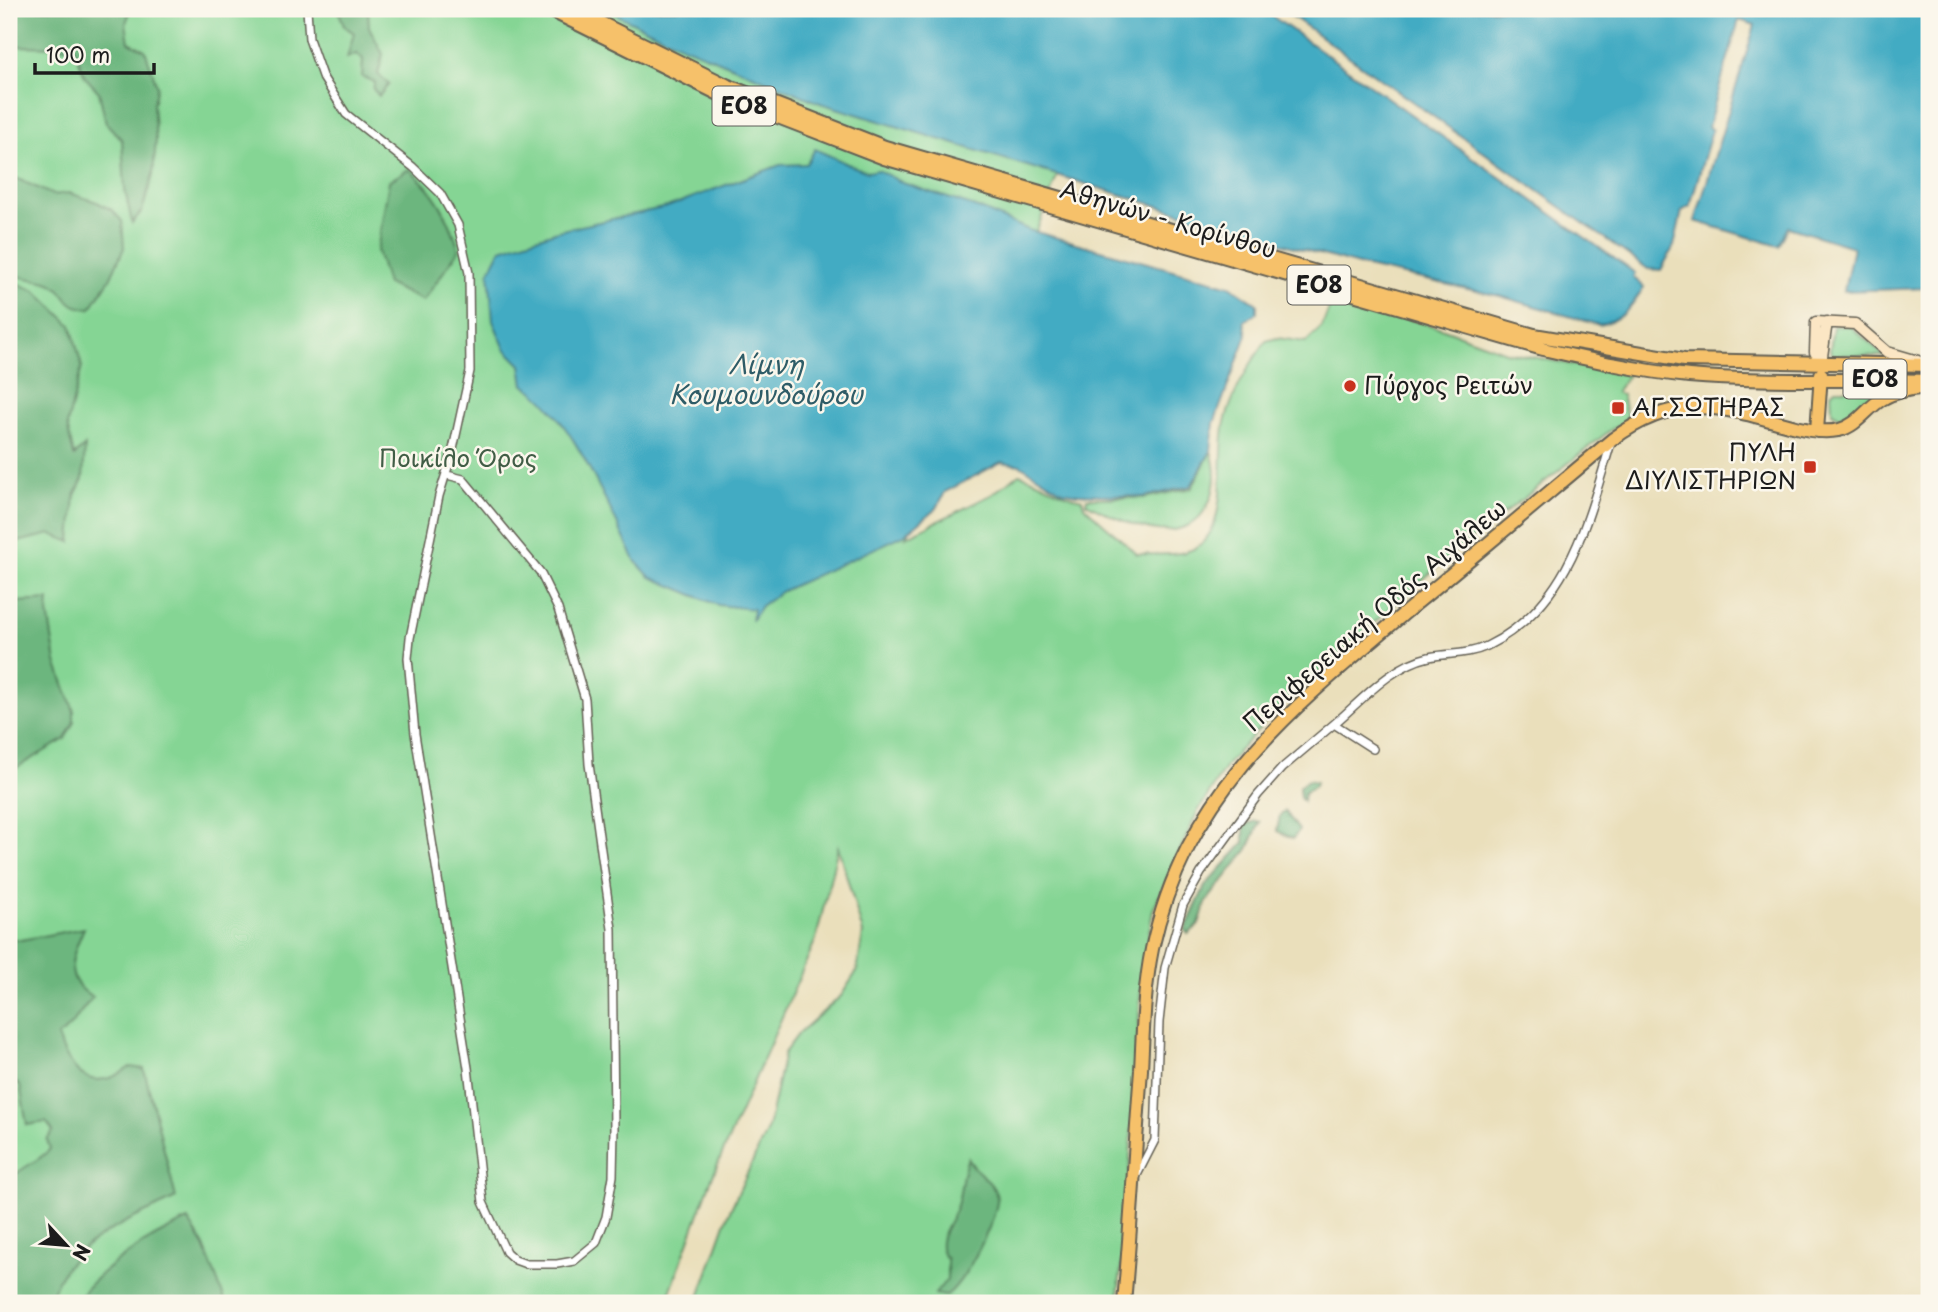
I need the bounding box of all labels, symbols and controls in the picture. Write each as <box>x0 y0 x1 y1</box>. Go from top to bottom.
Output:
scale bar <box>35 32 154 76</box>
text: 100 m <box>46 38 110 70</box>
road number: ΕΟ8 <box>712 86 776 125</box>
street label: Αθηνών - Κορίνθου <box>1056 170 1281 266</box>
road number: ΕΟ8 <box>1288 266 1350 304</box>
water label: Λίμνη Κουμουνδούρου <box>669 344 864 413</box>
road number: ΕΟ8 <box>1843 360 1906 398</box>
place label: Πύργος Ρειτών <box>1364 366 1533 402</box>
marker: Πύργος Ρειτών <box>1342 378 1358 394</box>
place label: ΑΓ.ΣΩΤΗΡΑΣ <box>1632 388 1784 424</box>
marker: ΑΓ.ΣΩΤΗΡΑΣ <box>1610 400 1626 416</box>
place label: ΠΥΛΗ ΔΙΥΛΙΣΤΗΡΙΩΝ <box>1625 433 1796 497</box>
park label: Ποικίλο Όρος <box>379 439 537 475</box>
marker: ΠΥΛΗ ΔΙΥΛΙΣΤΗΡΙΩΝ <box>1802 459 1818 475</box>
street label: Περιφερειακή Οδός Αιγάλεω <box>1234 490 1514 739</box>
north arrow <box>32 1210 102 1280</box>
text: N <box>66 1240 98 1266</box>

